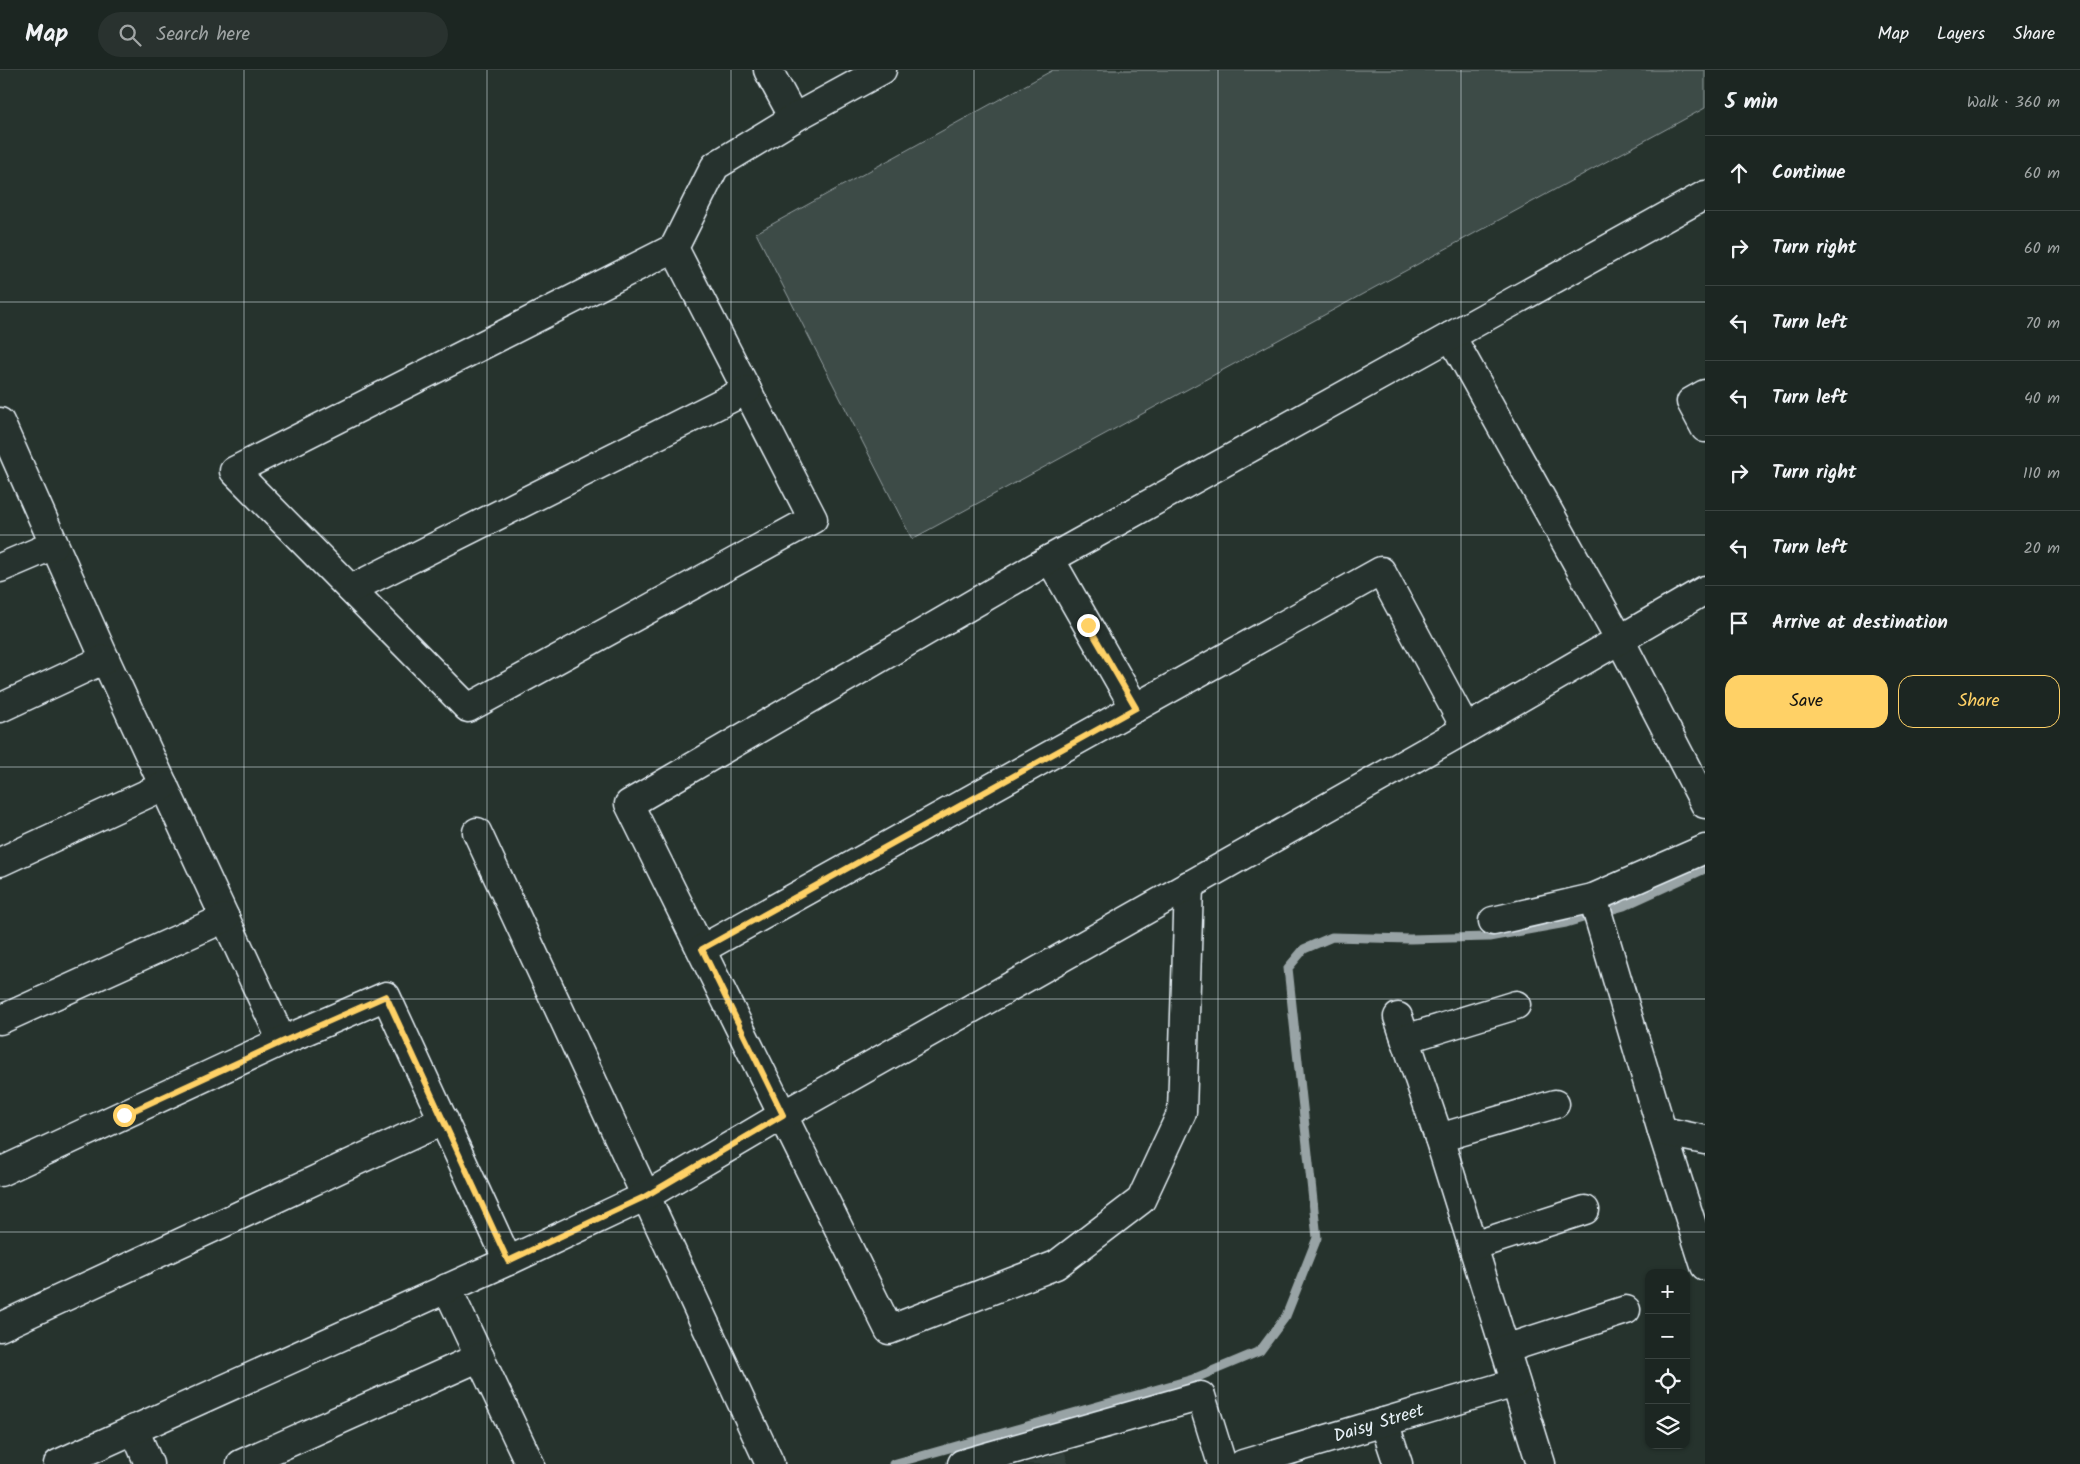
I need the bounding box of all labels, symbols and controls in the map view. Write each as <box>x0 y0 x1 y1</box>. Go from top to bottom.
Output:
search box <box>98 12 448 57</box>
text: Map <box>25 15 68 54</box>
text: Search here <box>156 20 250 50</box>
text: Map <box>1878 20 1909 49</box>
text: Layers <box>1937 20 1985 49</box>
text: Share <box>2013 20 2055 49</box>
icon: search <box>116 21 144 49</box>
text: 5 min <box>1725 86 1778 119</box>
text: Walk · 360 m <box>1967 90 2060 115</box>
text: Continue <box>1772 158 1845 188</box>
icon: ahead <box>1725 159 1753 187</box>
text: 60 m <box>2024 161 2060 186</box>
text: Turn right <box>1772 233 1857 263</box>
icon: right <box>1725 234 1753 262</box>
text: 60 m <box>2024 236 2060 261</box>
text: Turn left <box>1772 308 1847 338</box>
icon: left <box>1725 309 1753 337</box>
text: 70 m <box>2025 311 2060 336</box>
text: Turn left <box>1772 383 1847 413</box>
icon: left <box>1725 384 1753 412</box>
text: 40 m <box>2024 386 2060 411</box>
text: Turn right <box>1772 458 1857 488</box>
icon: right <box>1725 459 1753 487</box>
text: 110 m <box>2023 461 2060 486</box>
text: Turn left <box>1772 533 1847 563</box>
icon: left <box>1725 534 1753 562</box>
text: 20 m <box>2024 536 2060 561</box>
text: Arrive at destination <box>1772 608 1948 638</box>
icon: arrive <box>1725 609 1753 637</box>
route end <box>1077 614 1100 637</box>
button: Save <box>1725 675 1888 728</box>
button: Share <box>1898 675 2060 728</box>
route start <box>113 1104 136 1127</box>
map controls <box>1645 1269 1690 1449</box>
button: + <box>1645 1269 1690 1314</box>
button: − <box>1645 1314 1690 1359</box>
button: locate <box>1645 1359 1690 1404</box>
street label: Daisy Street <box>1330 1396 1429 1452</box>
button: layers <box>1645 1404 1690 1449</box>

